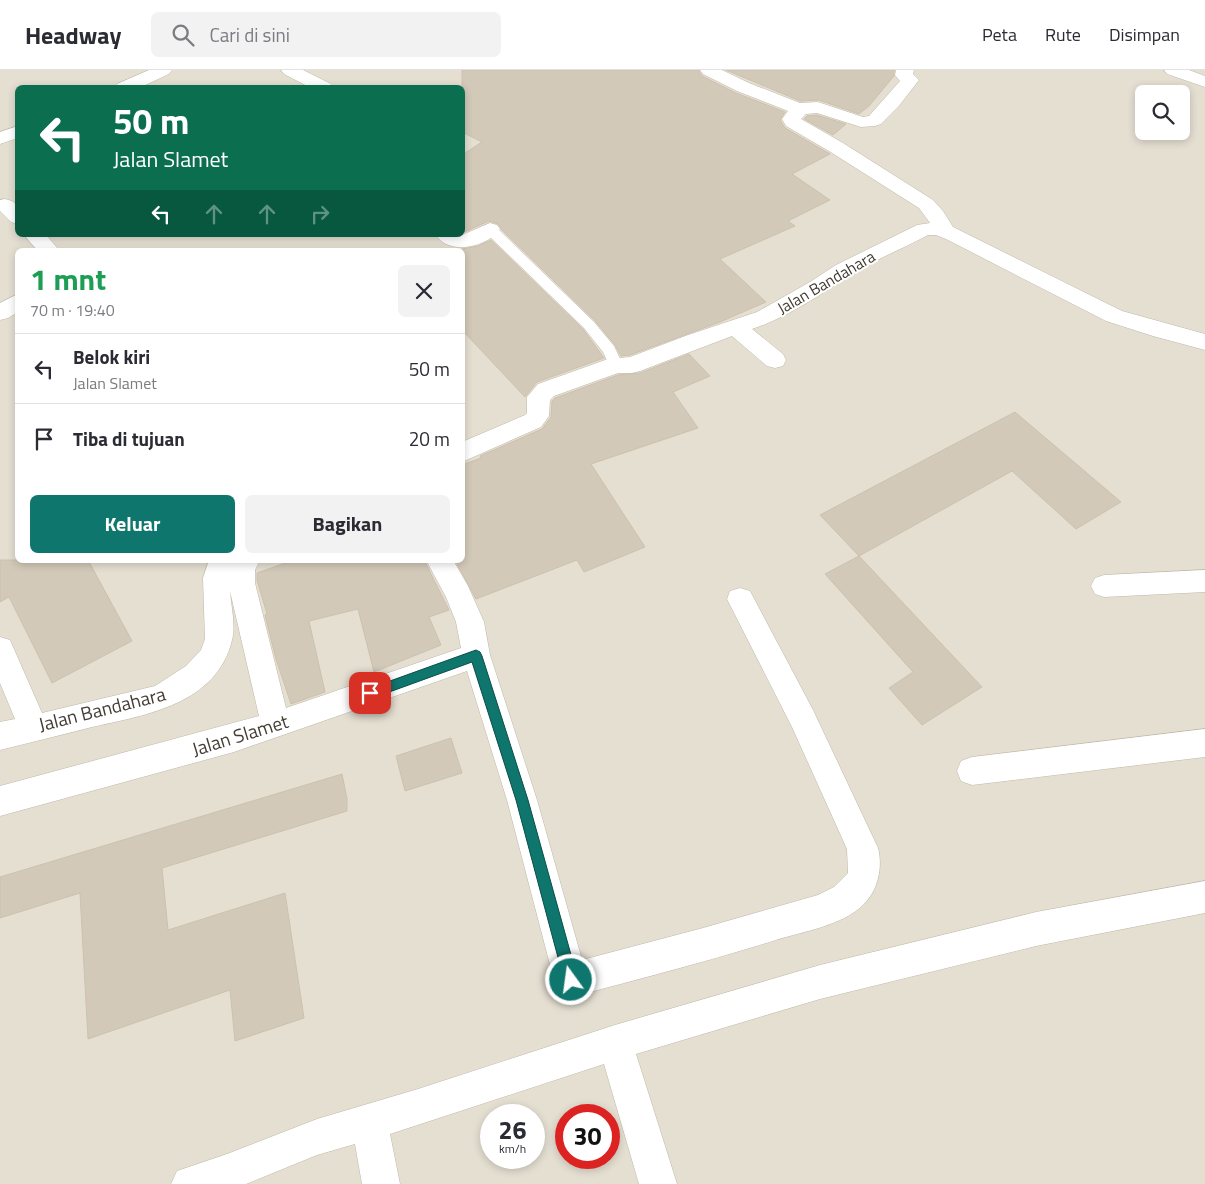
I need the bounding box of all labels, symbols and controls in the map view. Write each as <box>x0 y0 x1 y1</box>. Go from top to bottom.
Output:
search box <box>151 12 501 57</box>
text: Headway <box>25 17 121 53</box>
text: Cari di sini <box>209 20 290 49</box>
icon: search <box>169 21 197 49</box>
text: Peta <box>982 21 1017 48</box>
text: Rute <box>1045 21 1081 48</box>
text: Disimpan <box>1109 21 1180 48</box>
map controls <box>1135 85 1190 140</box>
button: search <box>1135 85 1190 140</box>
text: 50 m <box>113 94 189 148</box>
icon: left <box>30 105 95 170</box>
text: Jalan Slamet <box>113 142 228 176</box>
icon: left <box>147 200 175 228</box>
icon: ahead <box>200 200 228 228</box>
icon: ahead <box>253 200 281 228</box>
icon: right <box>306 200 334 228</box>
street label: Jalan Bandahara <box>773 244 879 320</box>
text: 1 mnt <box>30 256 106 302</box>
button: close <box>398 265 450 317</box>
text: 70 m · 19:40 <box>30 298 115 322</box>
text: Belok kiri <box>73 342 150 371</box>
text: 50 m <box>409 354 450 383</box>
icon: left <box>30 355 58 383</box>
text: Jalan Slamet <box>73 371 157 395</box>
text: Tiba di tujuan <box>73 424 185 453</box>
text: 20 m <box>409 424 450 453</box>
icon: arrive <box>30 425 58 453</box>
button: Keluar <box>30 495 235 553</box>
button: Bagikan <box>245 495 450 553</box>
pin <box>349 672 391 714</box>
street label: Jalan Bandahara <box>35 679 169 738</box>
icon: arrive <box>356 679 384 707</box>
street label: Jalan Slamet <box>188 706 292 763</box>
position arrow <box>544 953 596 1005</box>
speed limit sign: 30 <box>555 1104 620 1169</box>
text: 26 <box>498 1111 527 1149</box>
text: km/h <box>499 1139 526 1158</box>

